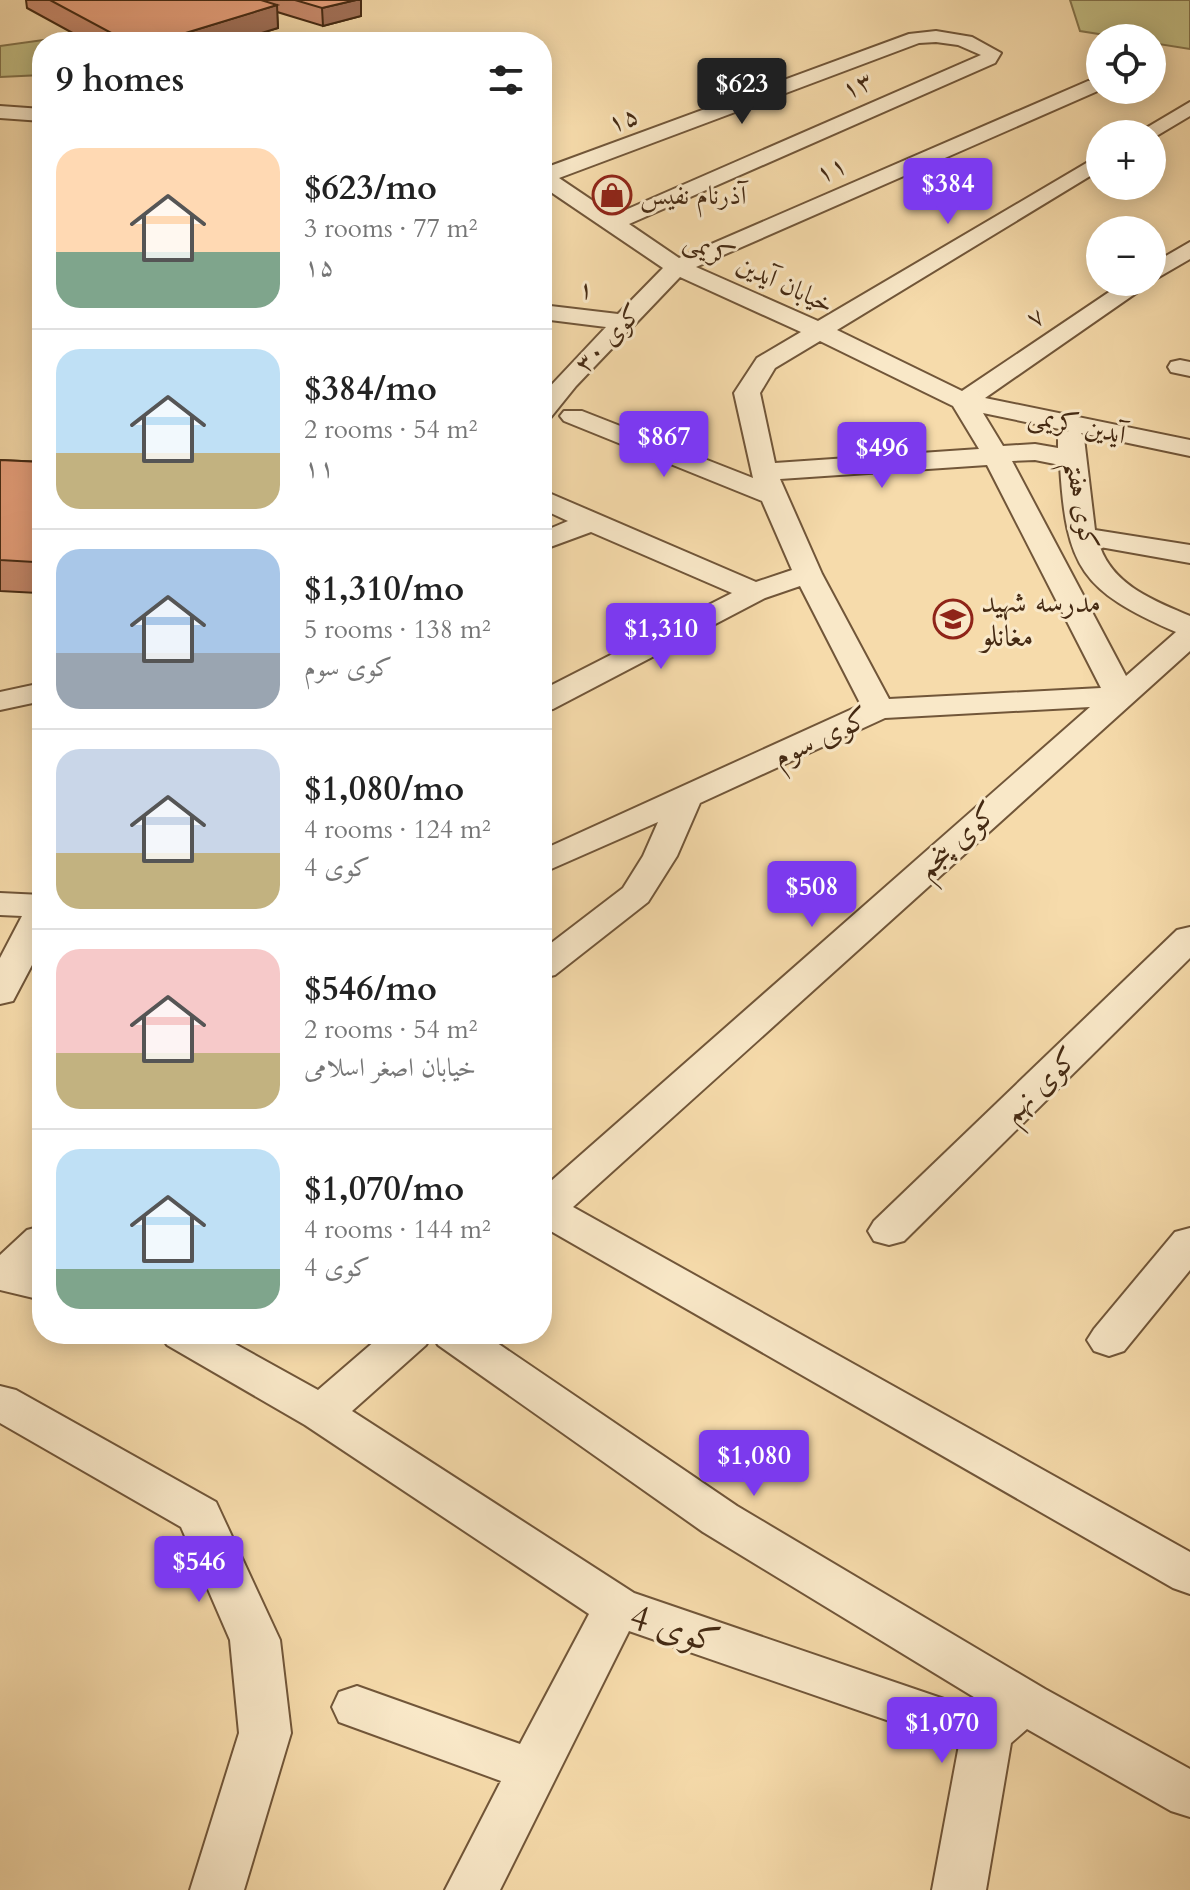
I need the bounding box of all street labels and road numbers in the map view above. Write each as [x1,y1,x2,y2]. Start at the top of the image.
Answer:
street label: ۱۳ [836,63,878,107]
street label: ۱۵ [603,97,643,141]
street label: ۱۱ [810,147,852,191]
street label: خیابان آیدین کریمی [679,222,839,322]
street label: ۱ [576,271,596,307]
street label: کوی ۳۰ [566,296,650,380]
street label: ۷ [1019,298,1051,336]
street label: آیدین کریمی [1025,398,1131,453]
street label: کوی هفتم [1049,458,1107,553]
street label: کوی سوم [766,697,878,782]
street label: کوی پنجم [907,792,1011,893]
street label: کوی نهم [992,1038,1092,1137]
street label: کوی 4 [624,1592,726,1666]

